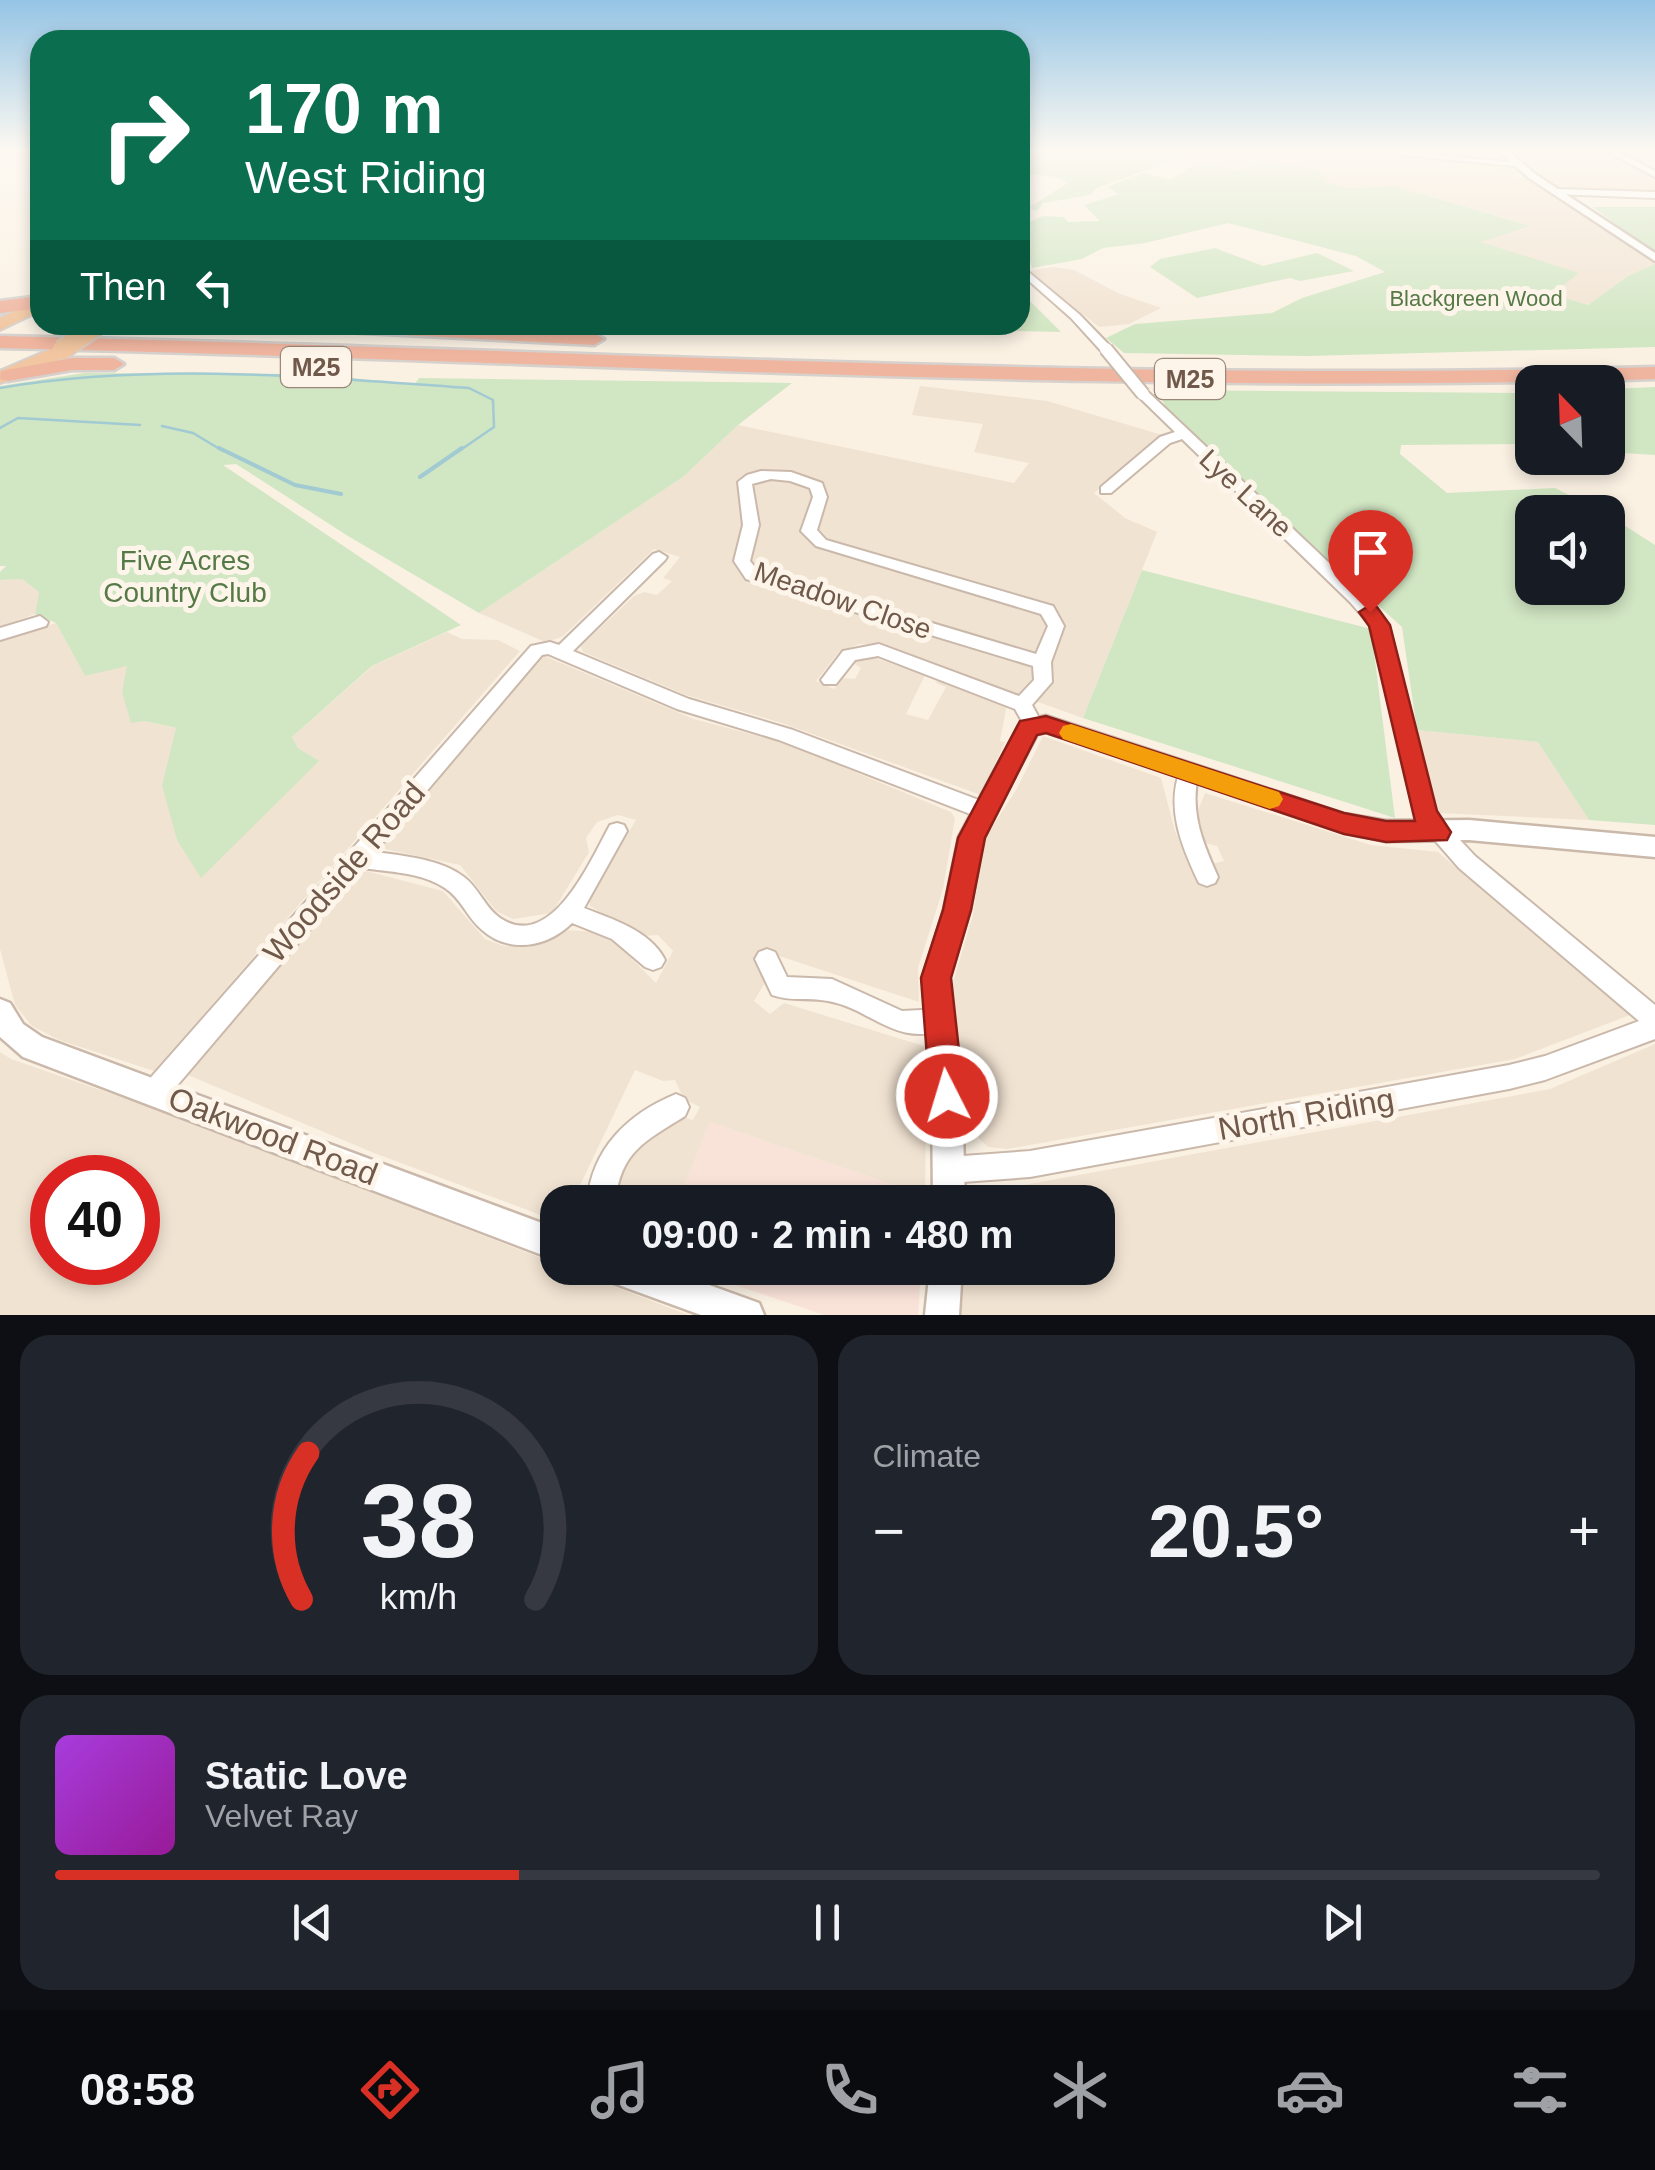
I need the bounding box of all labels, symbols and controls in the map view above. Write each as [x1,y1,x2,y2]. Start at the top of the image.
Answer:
icon: right [80,70,210,200]
text: 170 m [245,70,443,148]
text: West Riding [245,152,487,203]
icon: left [187,260,242,315]
text: Then [80,266,167,308]
park label: Blackgreen Wood [1389,286,1563,311]
road number: M25 [281,347,351,387]
road number: M25 [1155,359,1225,399]
north arrow [1515,365,1625,475]
map controls [1515,365,1625,605]
street label: Lye Lane [1193,443,1298,544]
button: sound [1515,495,1625,605]
pin [1328,510,1413,613]
icon: arrive [1343,525,1398,580]
park label: Five Acres Country Club [103,545,267,608]
street label: Meadow Close [750,556,935,645]
street label: Woodside Road [256,774,432,970]
position arrow [895,1044,999,1148]
street label: Oakwood Road [164,1080,382,1192]
street label: North Riding [1215,1081,1397,1147]
speed limit sign: 40 [30,1155,160,1285]
text: 09:00 · 2 min · 480 m [642,1214,1013,1256]
text: Climate [873,1438,981,1474]
text: 38 [361,1463,477,1579]
text: 20.5° [1148,1489,1324,1573]
text: − [873,1500,905,1562]
text: + [1568,1500,1600,1562]
text: km/h [380,1577,457,1617]
text: Static Love [205,1755,408,1797]
text: Velvet Ray [205,1798,358,1834]
icon: previous [285,1895,340,1950]
icon: pause [800,1895,855,1950]
icon: next [1315,1895,1370,1950]
icon: directions [355,2055,425,2125]
icon: music [585,2055,655,2125]
icon: phone [815,2055,885,2125]
icon: climate [1045,2055,1115,2125]
icon: car [1275,2055,1345,2125]
icon: filters [1505,2055,1575,2125]
text: 08:58 [80,2064,195,2115]

